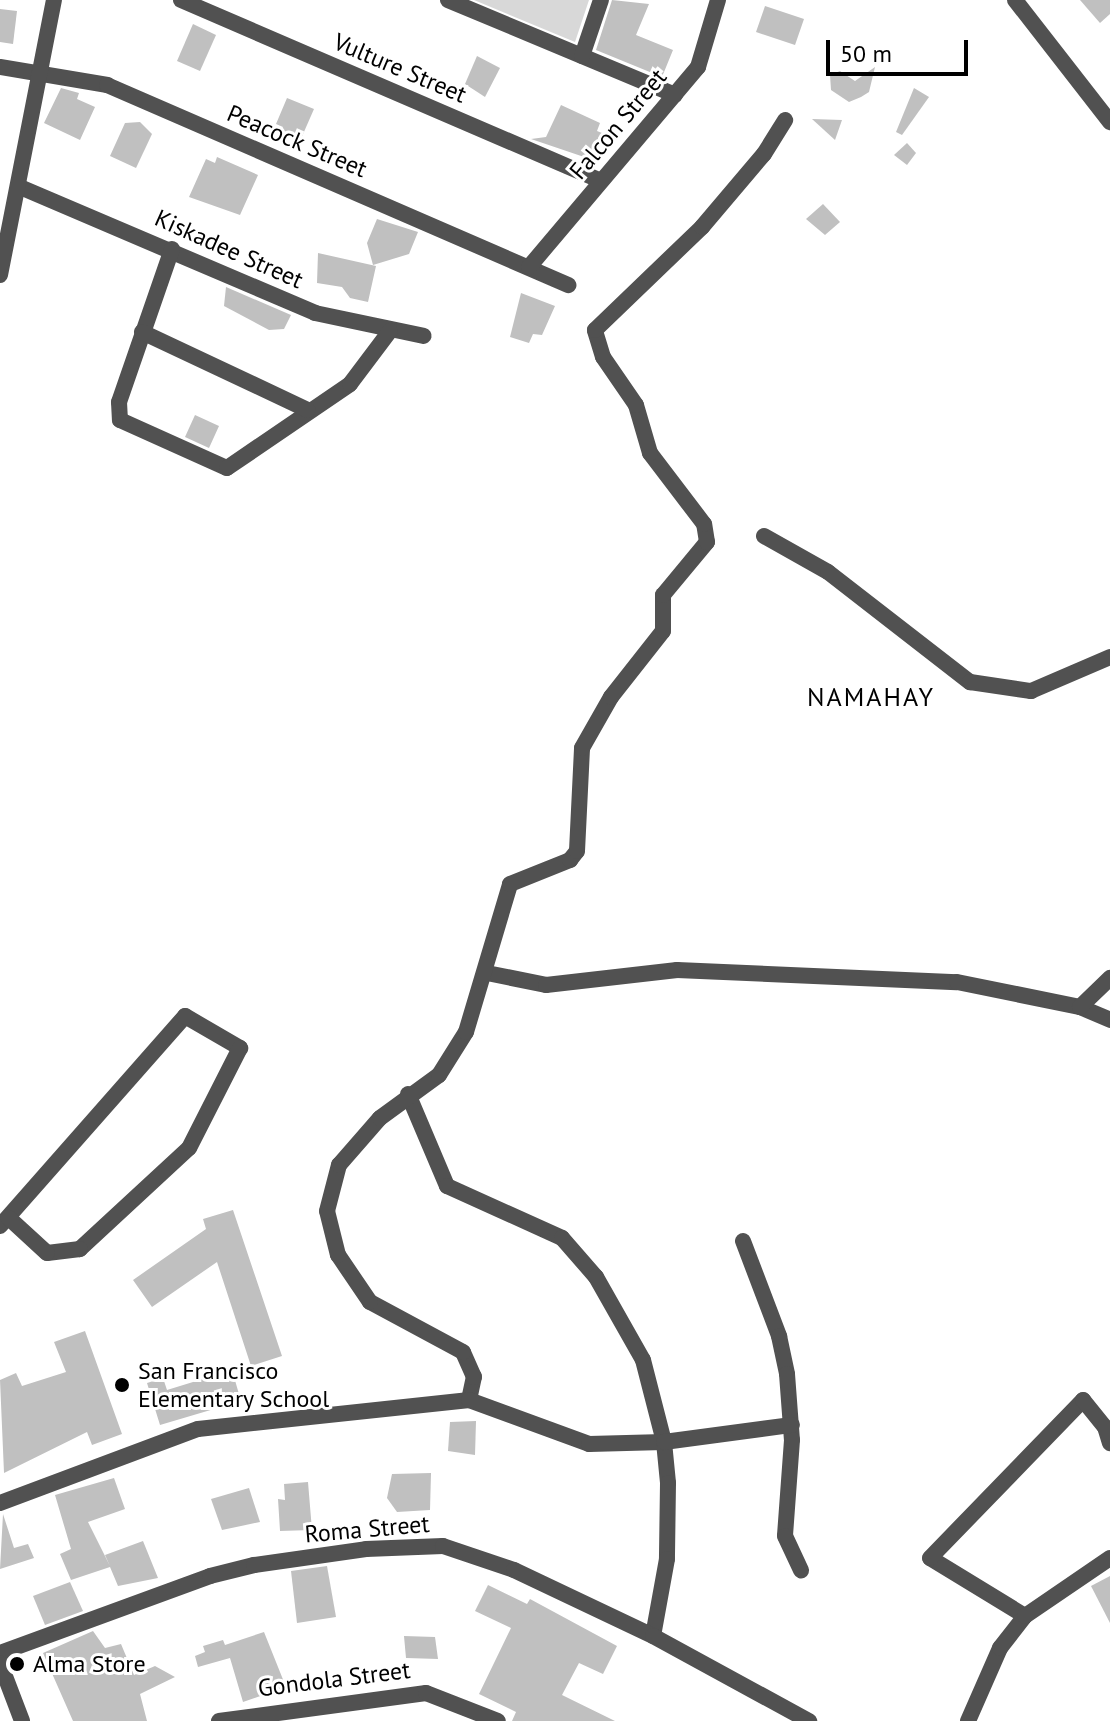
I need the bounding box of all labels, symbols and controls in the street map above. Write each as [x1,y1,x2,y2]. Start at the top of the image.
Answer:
scale bar [830,24,972,74]
street label: Vulture Street [329,27,471,109]
text: 50 m [840,38,892,69]
street label: Falcon Street [563,63,673,185]
street label: Peacock Street [222,98,372,184]
street label: Kiskadee Street [150,203,308,295]
district label: NAMAHAY [807,681,935,713]
place label: San Francisco Elementary School [138,1357,330,1413]
marker: San Francisco Elementary School [113,1376,131,1394]
street label: Roma Street [303,1509,431,1549]
place label: Alma Store [33,1650,146,1678]
marker: Alma Store [8,1655,26,1673]
street label: Gondola Street [256,1655,412,1703]

